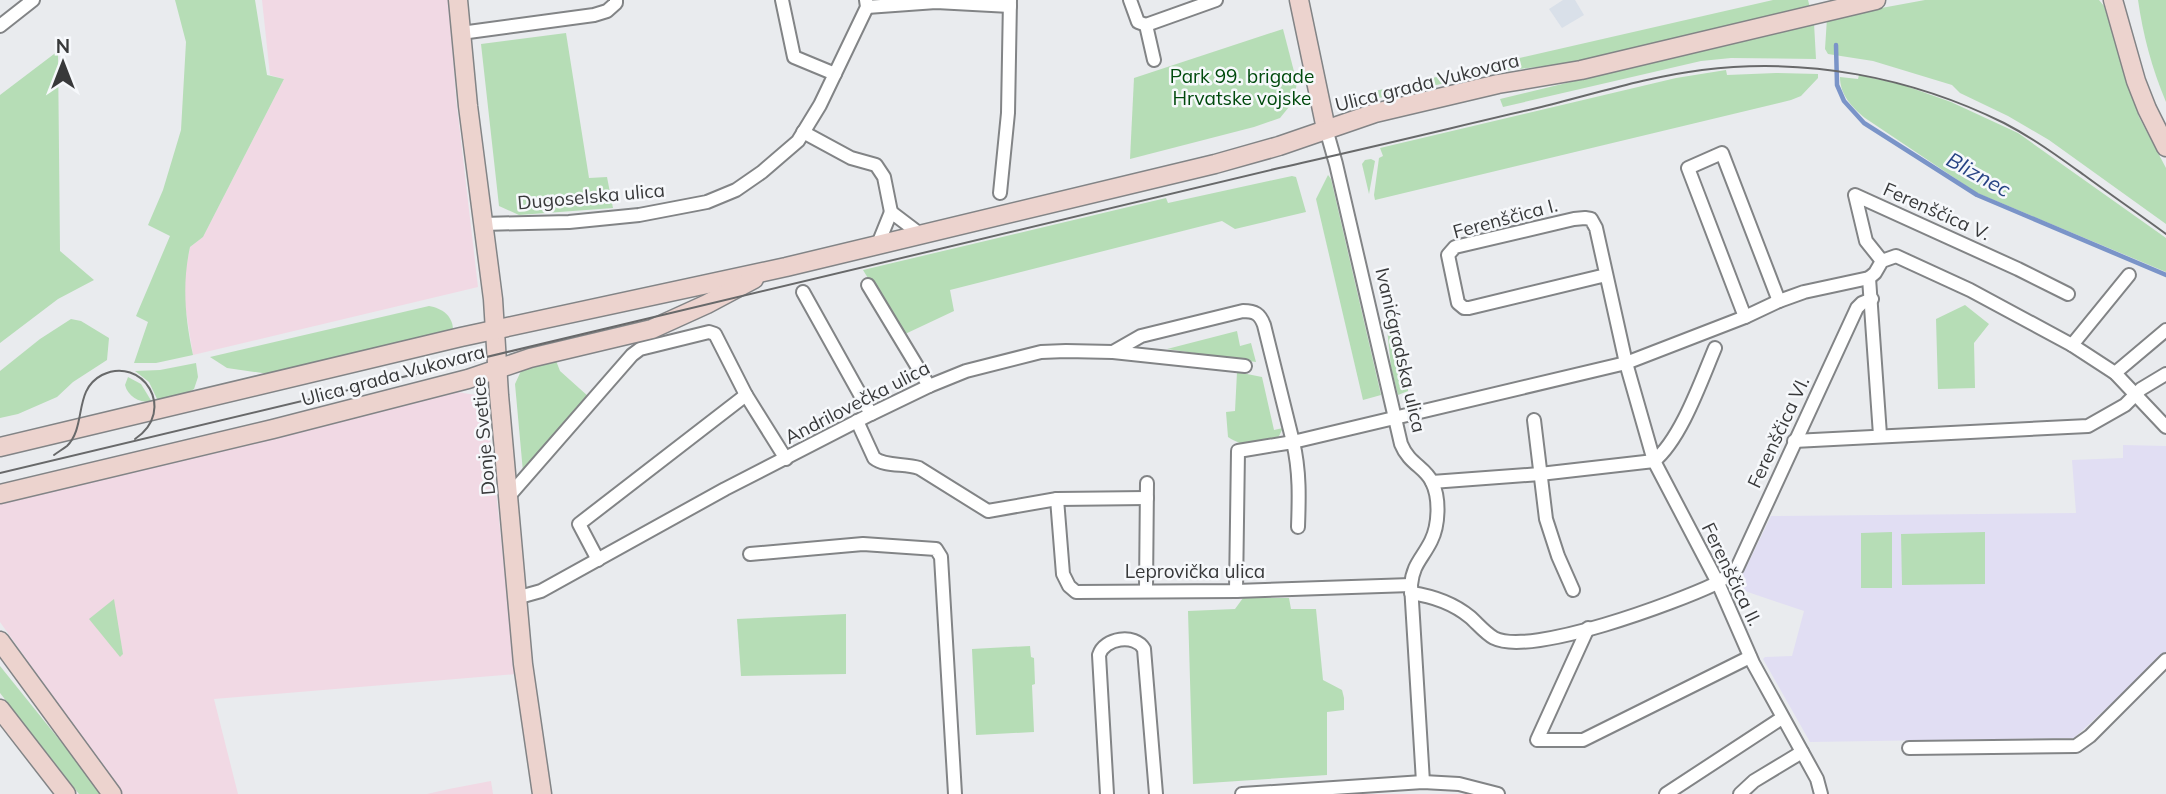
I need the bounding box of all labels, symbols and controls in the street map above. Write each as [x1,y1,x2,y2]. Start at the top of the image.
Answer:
north arrow [28,28,98,98]
text: N [56,34,70,58]
street label: Ulica grada Vukovara [1332,47,1522,117]
park label: Park 99. brigade Hrvatske vojske [1170,64,1314,110]
water label: Bliznec [1942,146,2016,202]
street label: Ferenščica V. [1880,177,1994,245]
street label: Dugoselska ulica [516,178,666,214]
street label: Ferenščica I. [1450,193,1560,243]
street label: Ivanićgradska ulica [1370,265,1432,435]
street label: Ulica grada Vukovara [299,339,487,411]
street label: Andrilovečka ulica [780,355,934,449]
street label: Ferenščica VI. [1742,372,1814,492]
street label: Donje Svetice [466,376,500,496]
street label: Ferenščica II. [1697,518,1767,630]
street label: Leprovička ulica [1125,559,1265,583]

